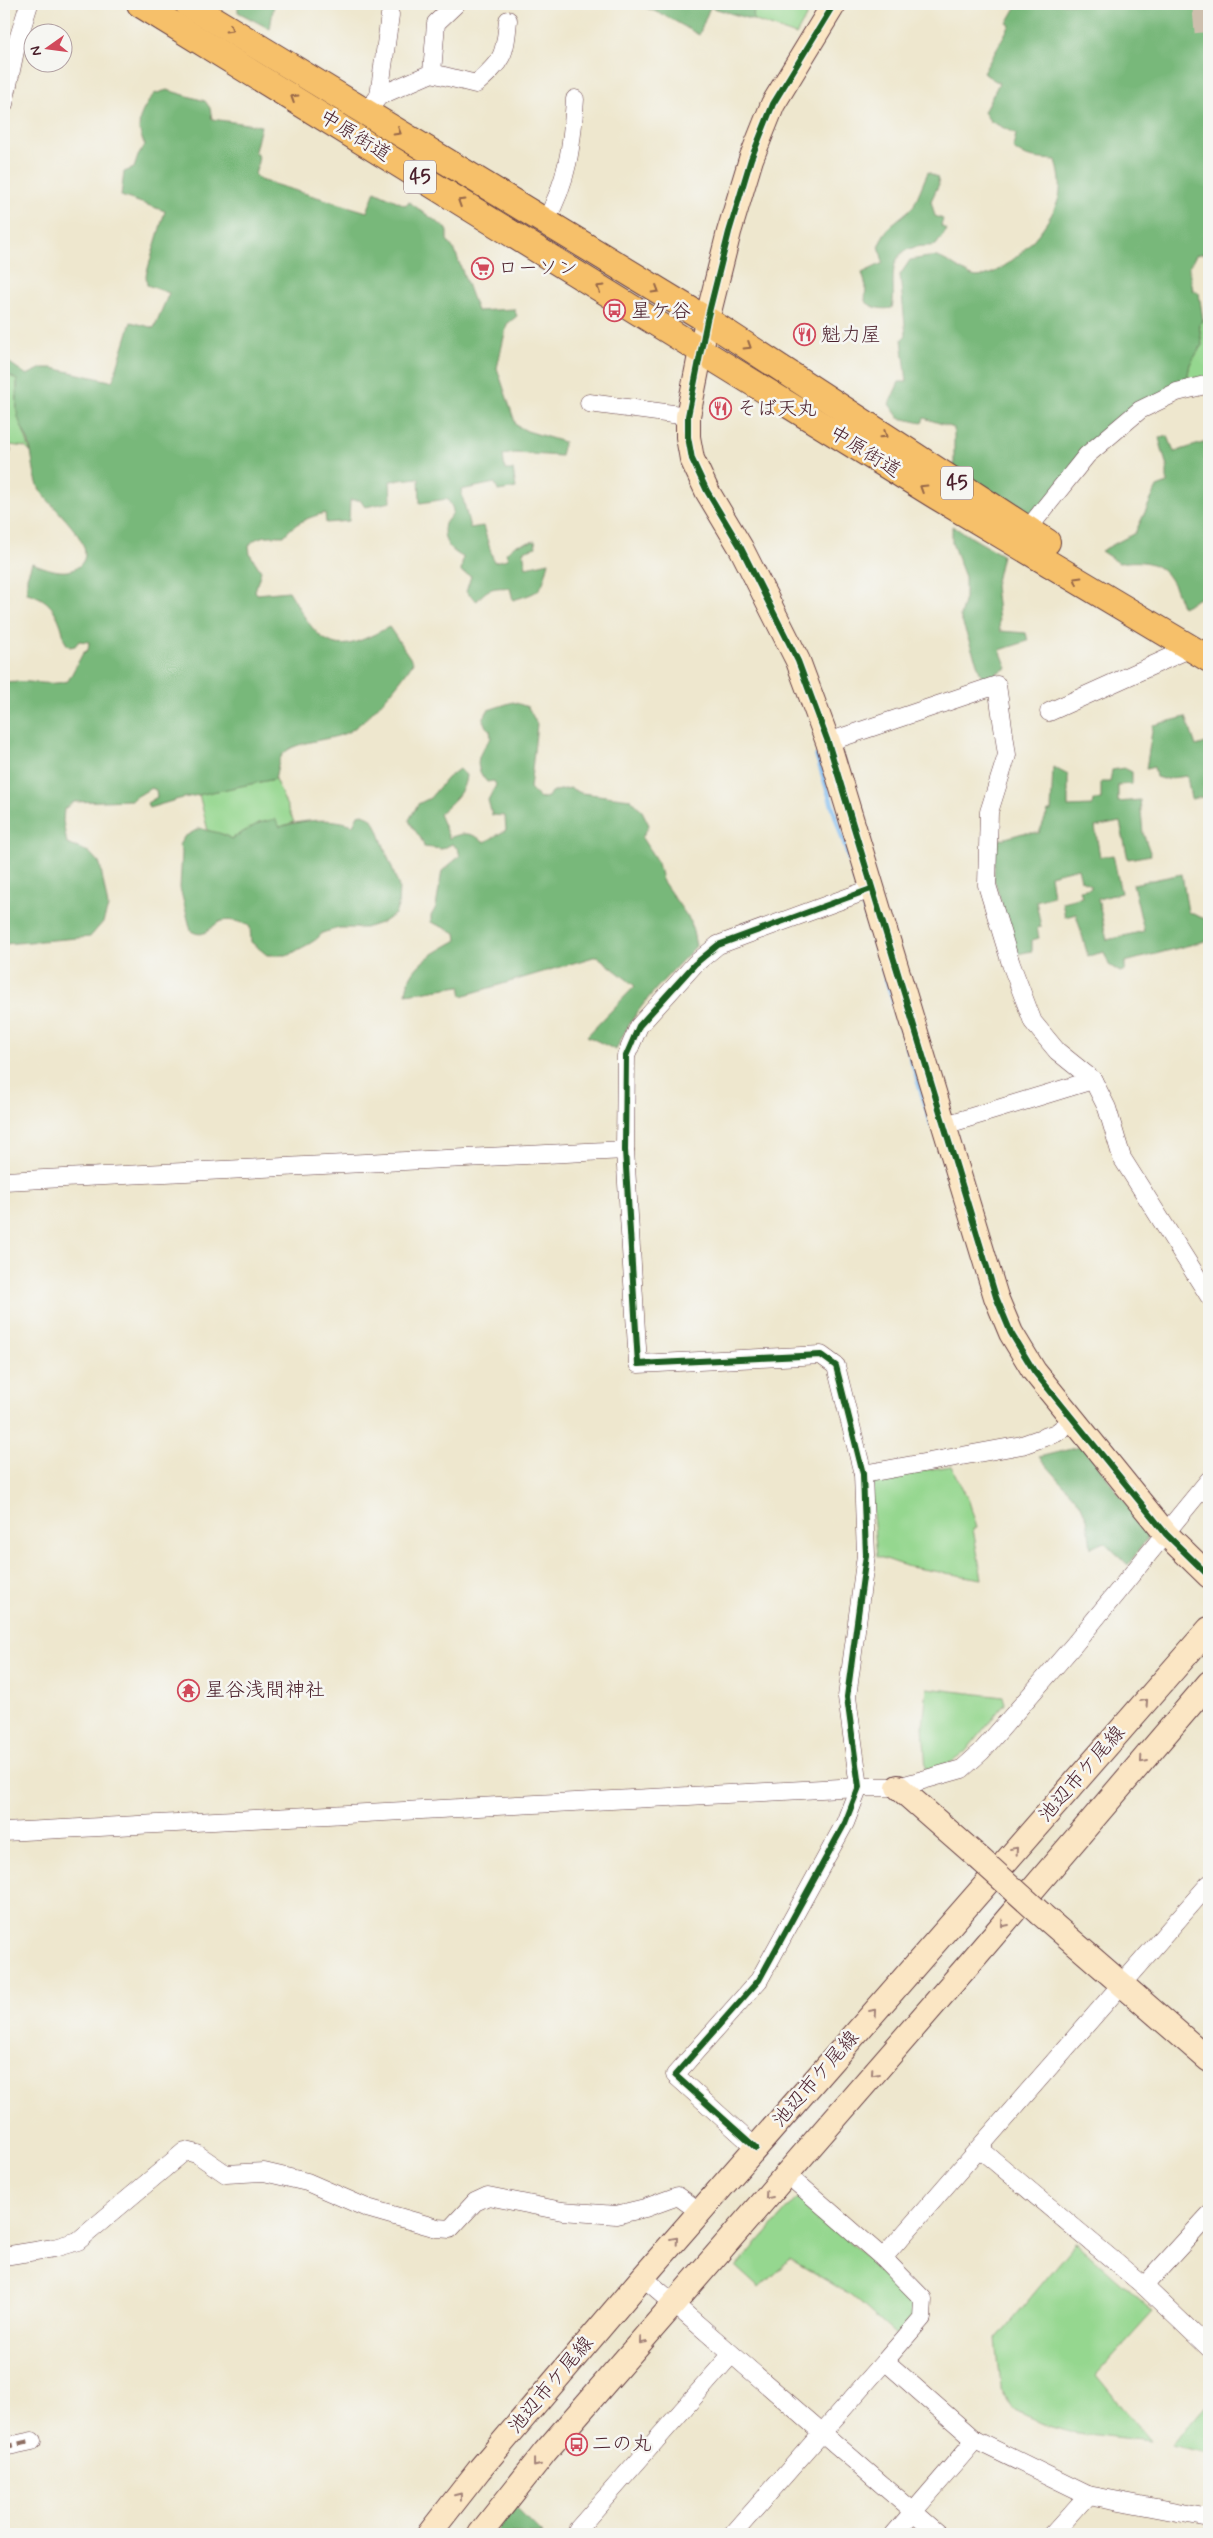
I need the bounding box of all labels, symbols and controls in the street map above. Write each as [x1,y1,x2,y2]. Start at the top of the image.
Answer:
north arrow [22,22,72,72]
one-way arrow [224,23,233,33]
text: N [26,44,46,58]
one-way arrow [290,95,299,105]
street label: 中原街道 [314,103,396,169]
one-way arrow [393,126,402,136]
road number: 45 [404,160,436,193]
one-way arrow [458,199,467,209]
place label: ローソン [498,255,578,282]
supermarket icon: ローソン [470,256,494,280]
one-way arrow [651,283,660,293]
one-way arrow [596,284,605,294]
place label: 星ケ谷 [631,298,691,325]
bus stop icon: 星ケ谷 [603,299,627,323]
place label: 魁力屋 [821,322,881,349]
restaurant icon: 魁力屋 [793,323,817,347]
one-way arrow [743,340,752,350]
place label: そば天丸 [737,396,817,423]
restaurant icon: そば天丸 [709,397,733,421]
street label: 中原街道 [824,419,906,485]
one-way arrow [879,429,888,438]
road number: 45 [941,466,973,499]
one-way arrow [919,485,928,495]
one-way arrow [1074,577,1083,587]
place label: 星谷浅間神社 [205,1677,325,1704]
temple icon: 星谷浅間神社 [177,1678,201,1702]
one-way arrow [1139,1698,1148,1707]
street label: 池辺市ケ尾線 [1032,1720,1132,1828]
one-way arrow [1140,1755,1149,1764]
one-way arrow [1009,1847,1018,1856]
one-way arrow [1000,1918,1009,1927]
one-way arrow [868,2009,877,2018]
street label: 池辺市ケ尾線 [766,2025,866,2133]
one-way arrow [871,2068,880,2077]
one-way arrow [765,2190,774,2199]
one-way arrow [669,2237,678,2246]
street label: 池辺市ケ尾線 [502,2330,600,2440]
one-way arrow [639,2335,648,2344]
place label: 二の丸 [592,2431,652,2458]
bus stop icon: 二の丸 [564,2432,588,2456]
one-way arrow [533,2458,541,2467]
one-way arrow [453,2493,461,2502]

